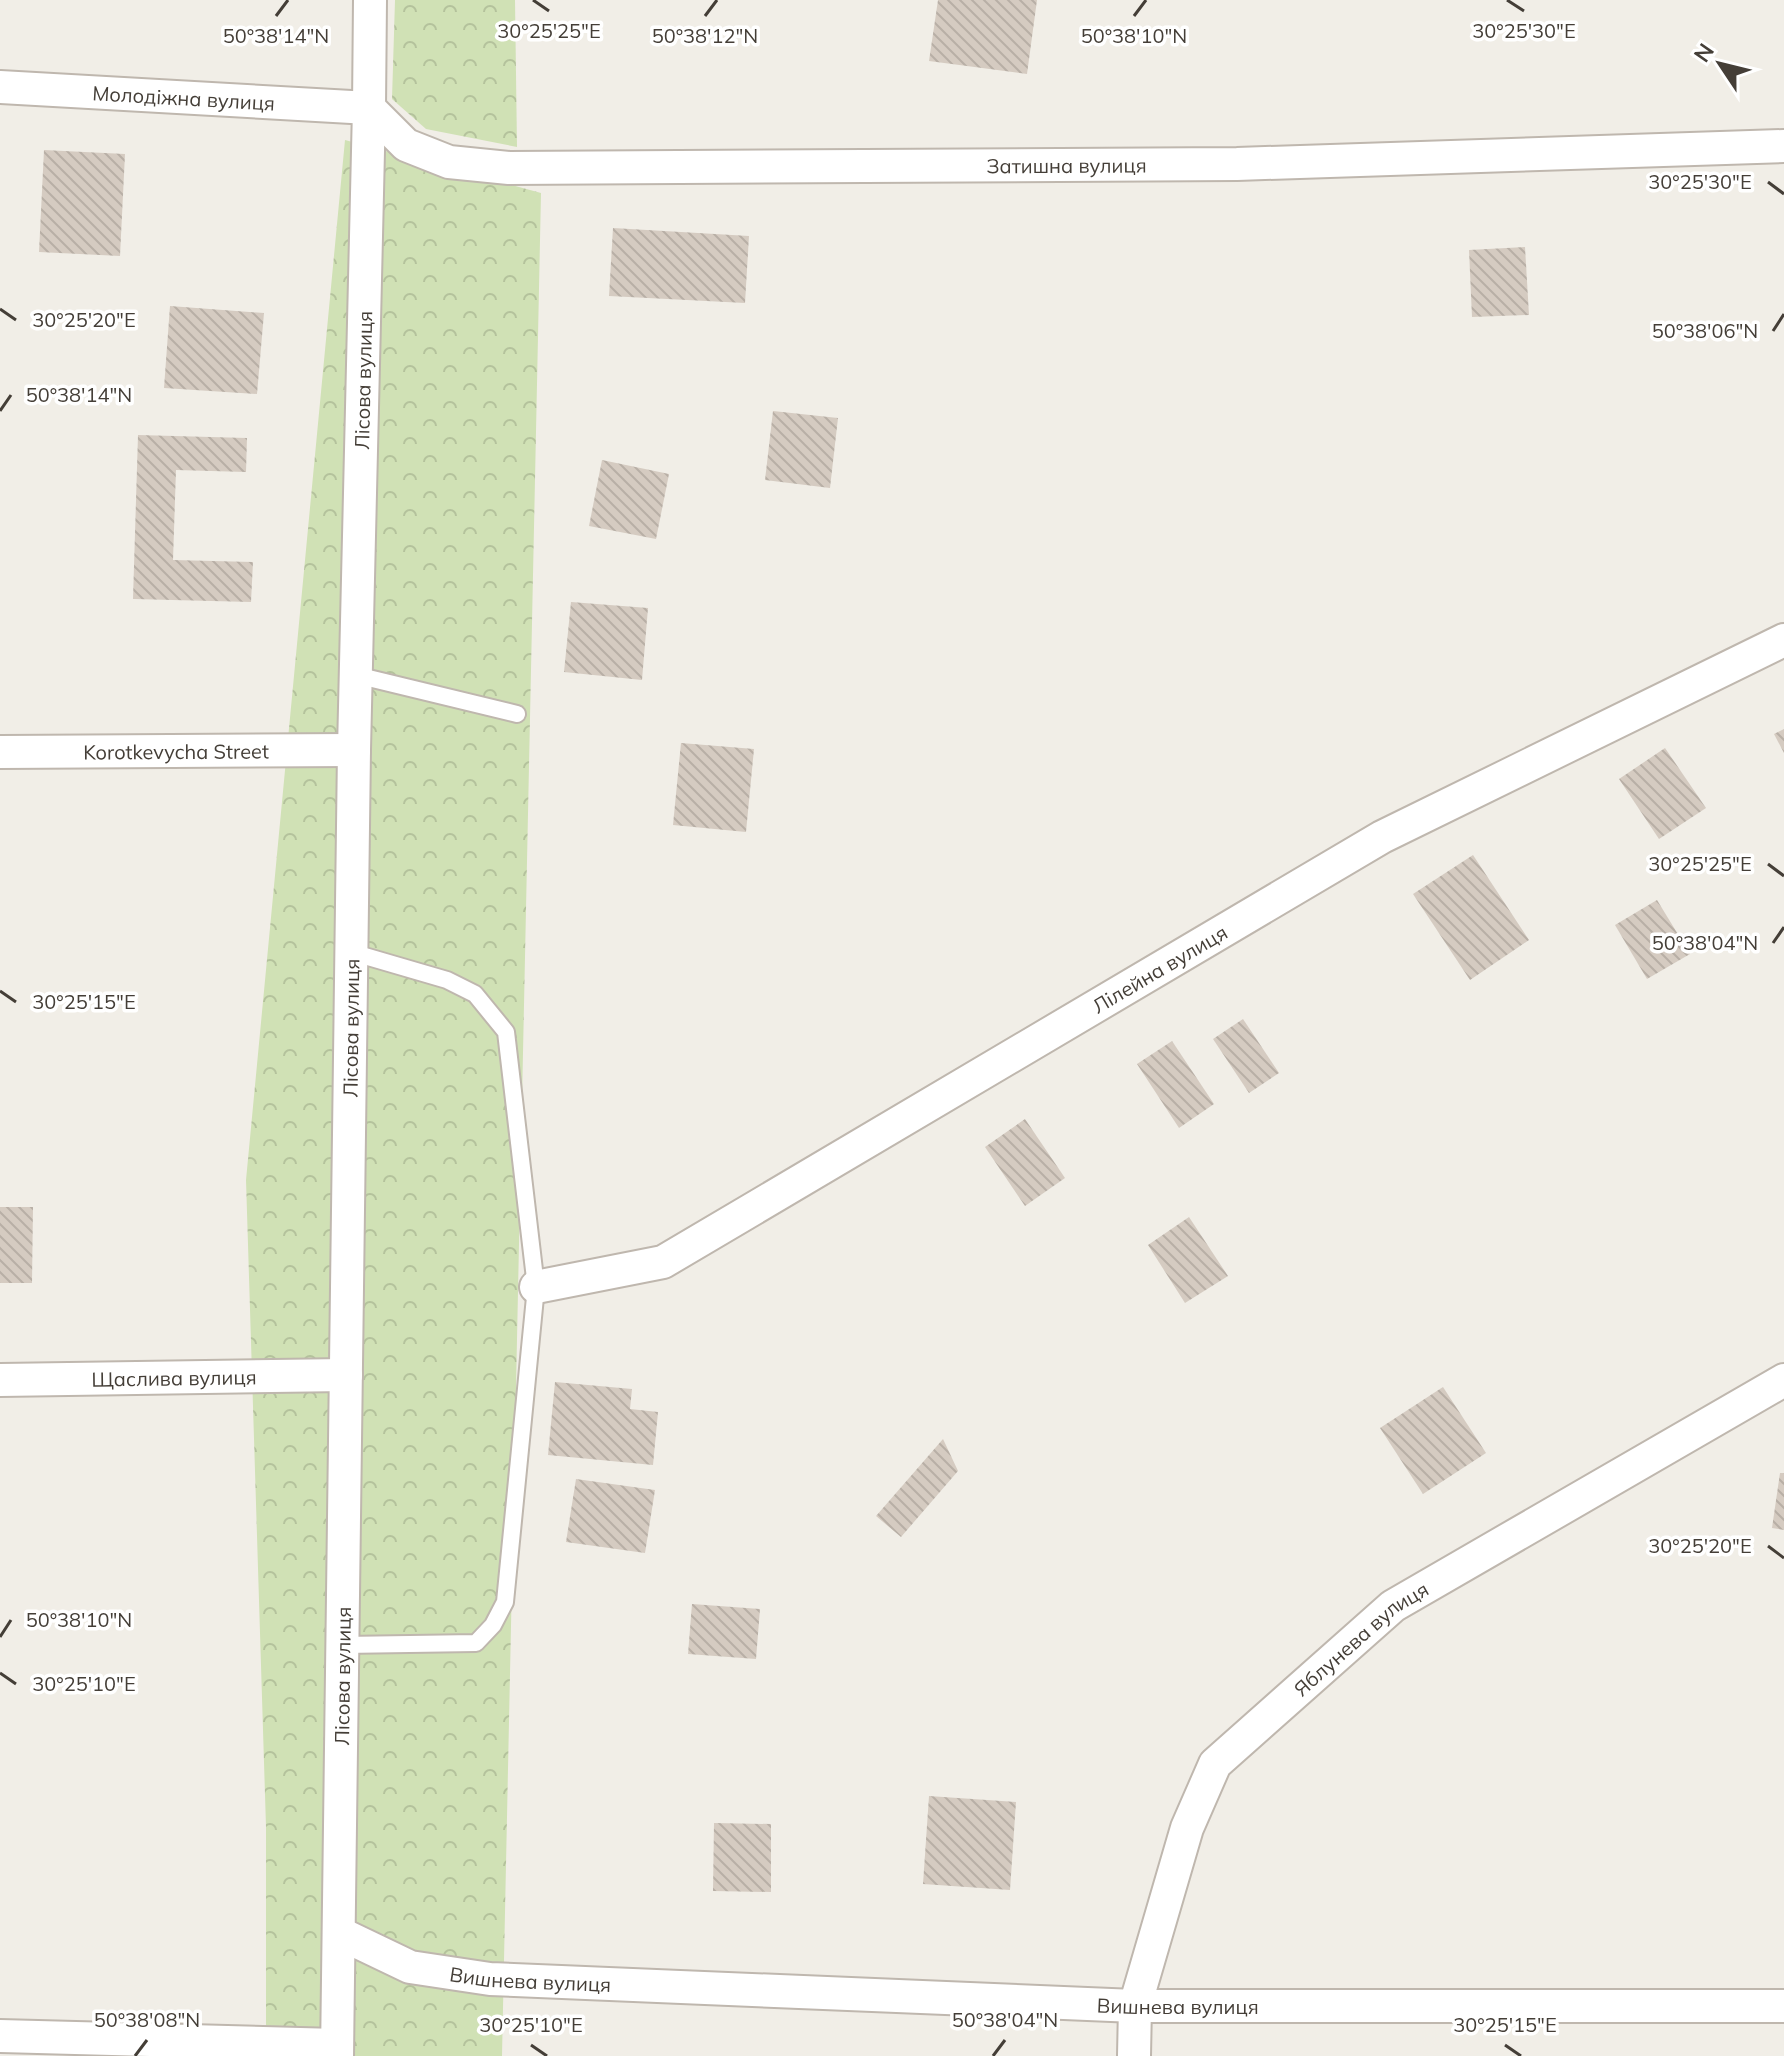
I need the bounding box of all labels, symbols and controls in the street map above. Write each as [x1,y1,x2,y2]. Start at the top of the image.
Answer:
text: 30°25'25"E [497,18,601,43]
text: 30°25'30"E [1472,18,1576,43]
text: 50°38'14"N [223,23,329,48]
text: 50°38'12"N [652,23,758,48]
text: 50°38'10"N [1081,23,1187,48]
north arrow [1680,24,1760,104]
text: N [1687,38,1720,67]
street label: Молодіжна вулиця [92,80,276,115]
street label: Затишна вулиця [986,152,1147,178]
text: 30°25'30"E [1648,169,1752,194]
text: 30°25'20"E [32,307,136,332]
street label: Лісова вулиця [349,311,377,450]
text: 50°38'06"N [1652,318,1758,343]
text: 50°38'14"N [26,382,132,407]
street label: Korotkevycha Street [83,738,269,764]
text: 30°25'25"E [1648,851,1752,876]
street label: Лілейна вулиця [1087,919,1231,1018]
text: 50°38'04"N [1652,930,1758,955]
street label: Лісова вулиця [337,959,364,1098]
text: 30°25'15"E [32,989,136,1014]
street label: Щаслива вулиця [91,1364,257,1391]
text: 30°25'20"E [1648,1533,1752,1558]
street label: Яблунева вулиця [1288,1576,1433,1701]
street label: Лісова вулиця [329,1606,355,1746]
text: 50°38'10"N [26,1607,132,1632]
text: 30°25'10"E [32,1671,136,1696]
street label: Вишнева вулиця [448,1961,612,1997]
street label: Вишнева вулиця [1096,1992,1259,2019]
text: 50°38'08"N [94,2007,200,2032]
text: 50°38'04"N [952,2007,1058,2032]
text: 30°25'10"E [479,2012,583,2037]
text: 30°25'15"E [1453,2012,1557,2037]

